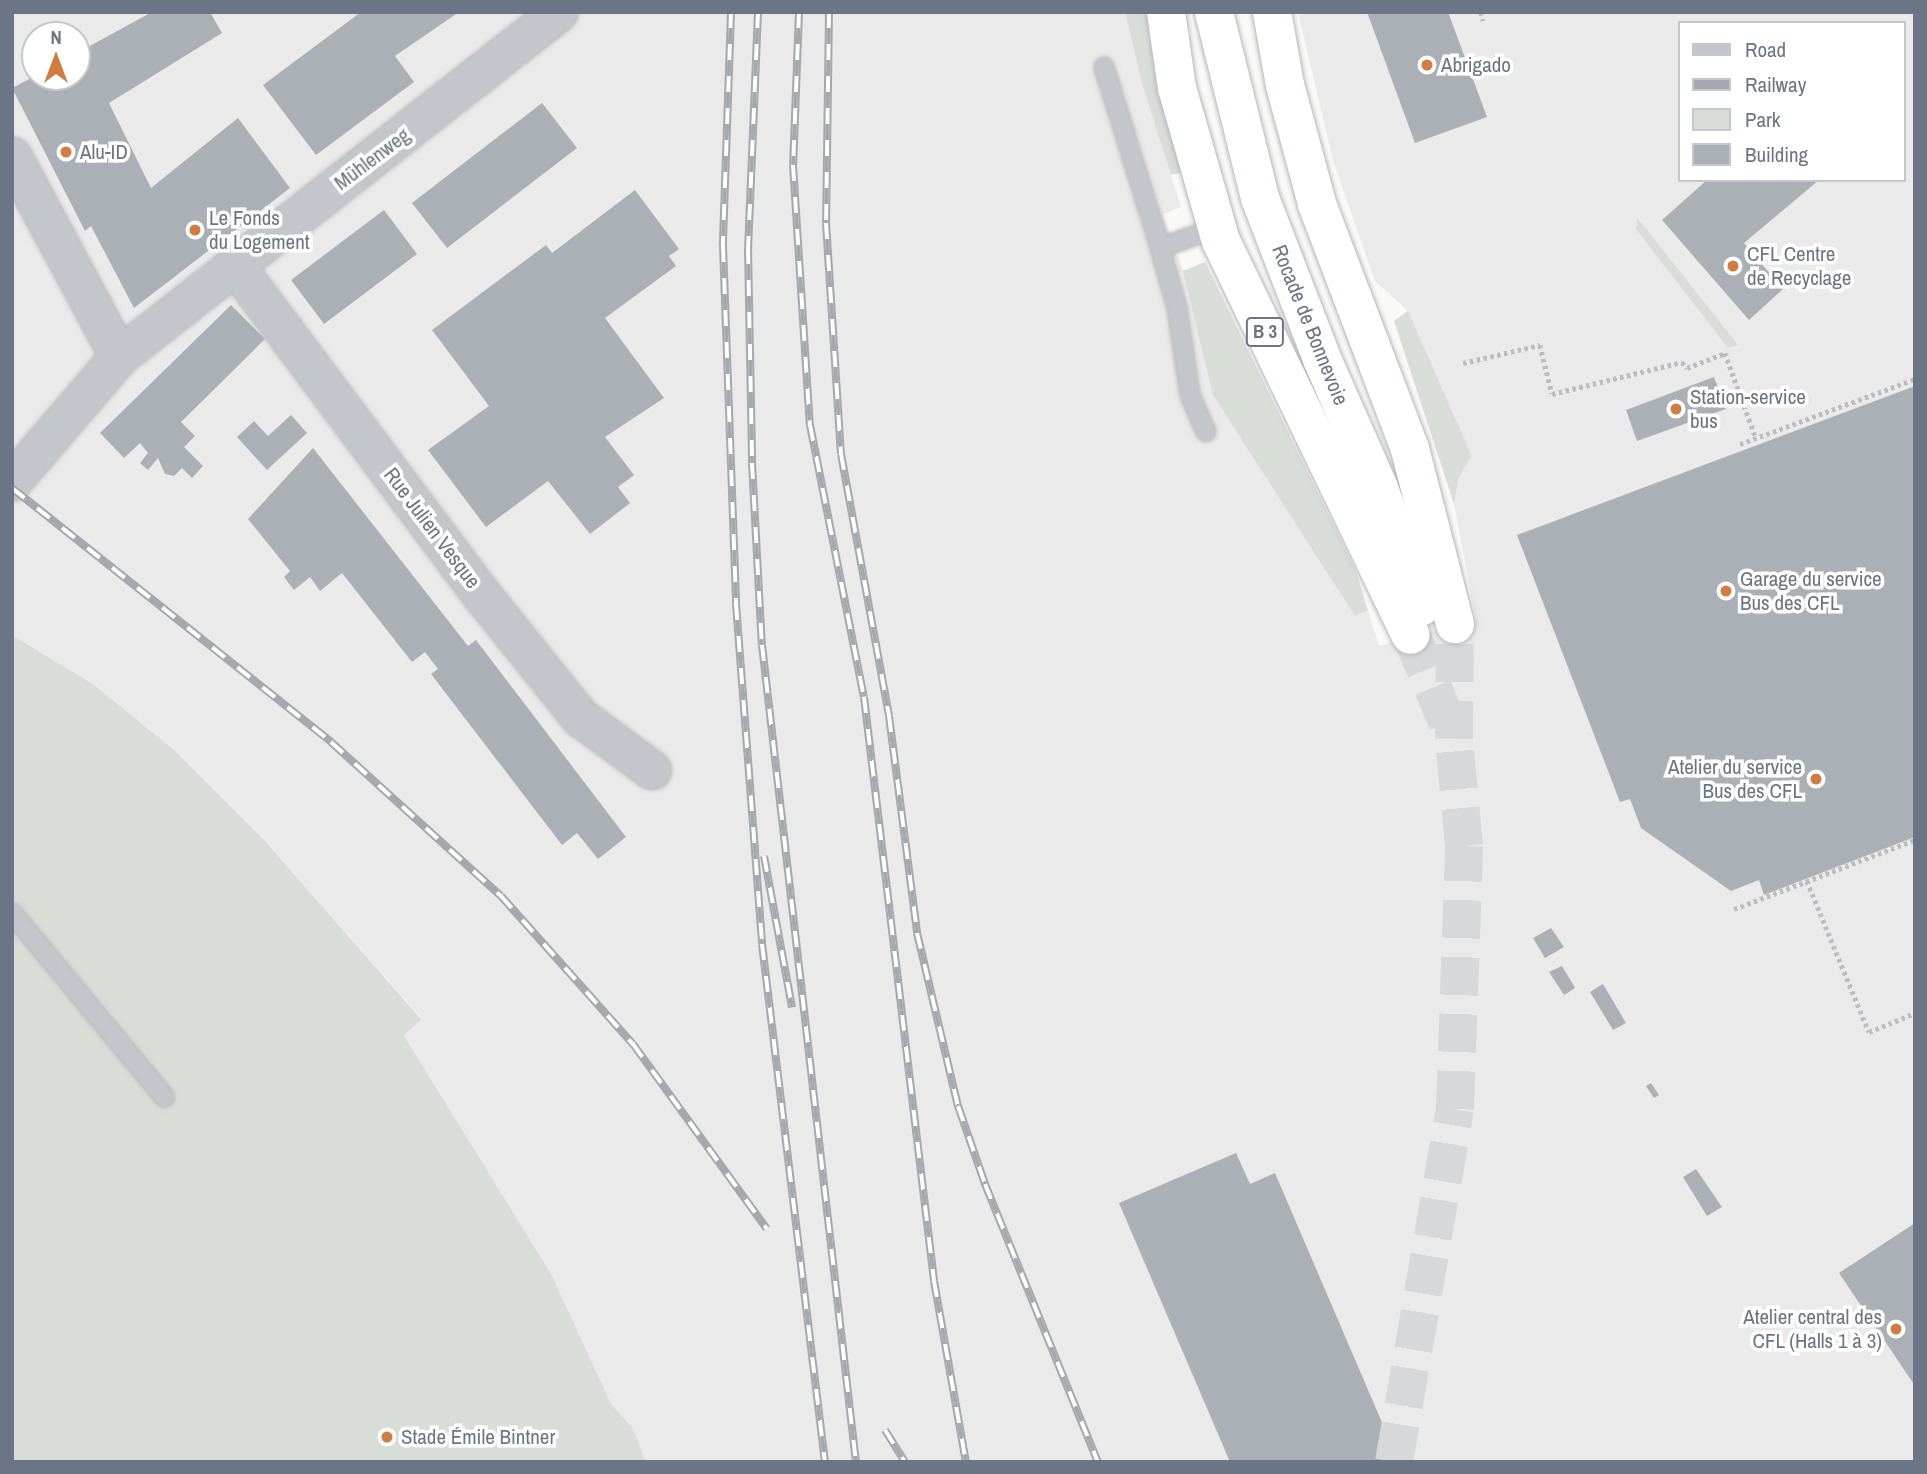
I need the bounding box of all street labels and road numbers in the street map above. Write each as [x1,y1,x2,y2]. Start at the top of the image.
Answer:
street label: Mühlenweg [329,122,415,196]
street label: Rocade de Bonnevoie [1266,241,1354,409]
road number: B 3 [1246,316,1284,348]
street label: Rue Julien Vesque [378,463,486,593]

